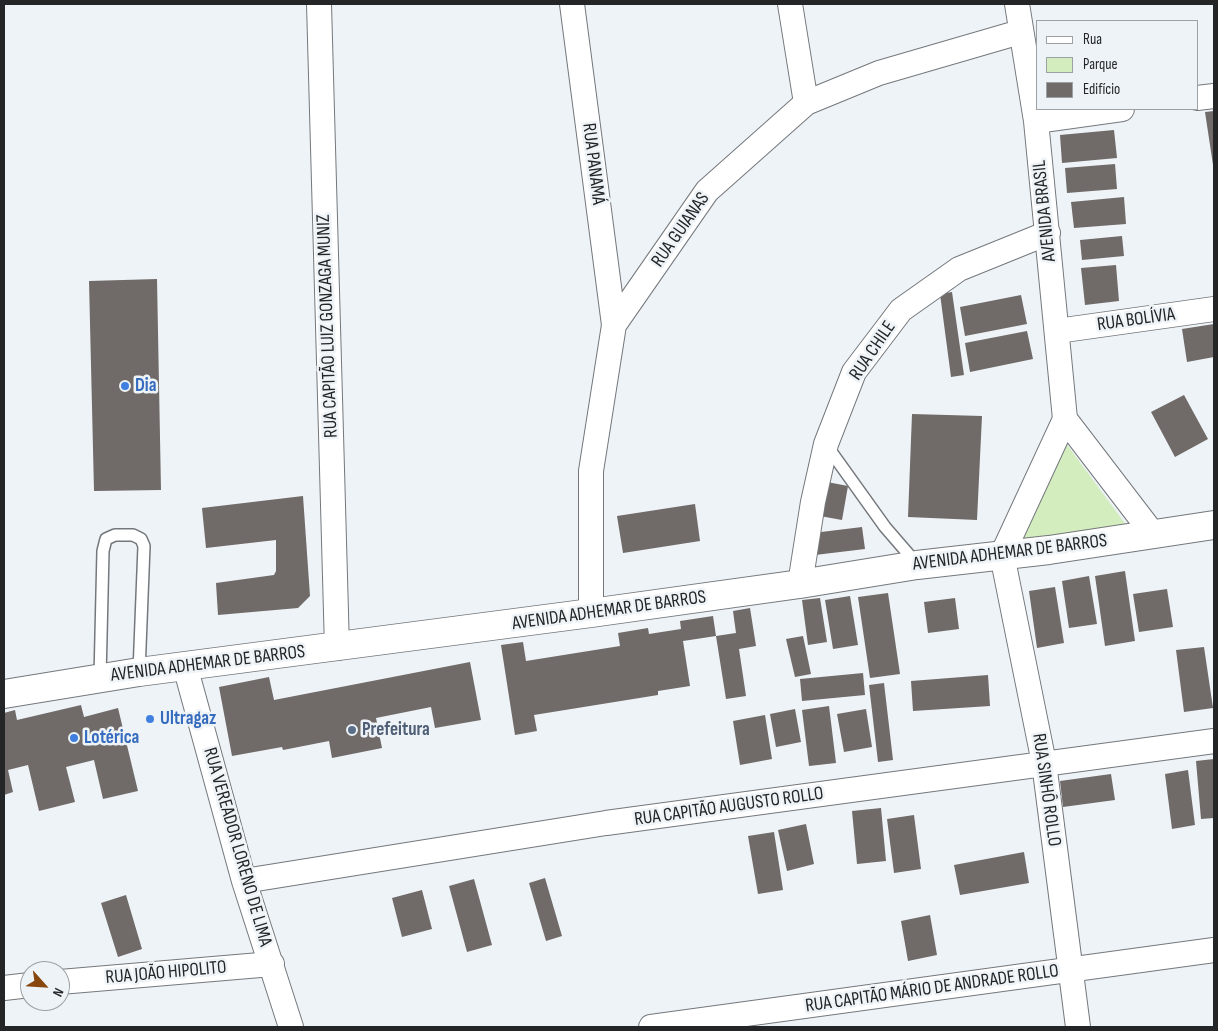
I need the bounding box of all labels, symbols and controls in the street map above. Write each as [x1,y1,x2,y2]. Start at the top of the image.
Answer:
legend [1036,20,1198,110]
text: Rua [1083,30,1102,49]
text: Parque [1083,55,1118,74]
text: Edifício [1083,80,1120,99]
street label: RUA PANAMÁ [577,122,609,206]
street label: AVENIDA BRASIL [1028,159,1062,263]
street label: RUA GUIANAS [647,188,715,272]
street label: RUA CAPITÃO LUIZ GONZAGA MUNIZ [313,214,343,438]
street label: RUA BOLÍVIA [1096,303,1176,337]
street label: RUA CHILE [845,317,901,385]
place label: Dia [135,375,156,397]
marker: Dia [119,380,131,392]
street label: AVENIDA ADHEMAR DE BARROS [912,530,1108,576]
street label: AVENIDA ADHEMAR DE BARROS [511,586,707,636]
street label: AVENIDA ADHEMAR DE BARROS [110,641,306,687]
place label: Ultragaz [160,708,216,730]
marker: Ultragaz [144,713,156,725]
place label: Prefeitura [362,719,430,741]
marker: Prefeitura [346,724,358,736]
place label: Lotérica [84,727,139,749]
marker: Lotérica [68,732,80,744]
street label: RUA SINHÔ ROLLO [1027,732,1065,848]
street label: RUA VEREADOR LORENO DE LIMA [198,745,276,949]
street label: RUA CAPITÃO AUGUSTO ROLLO [633,782,825,832]
street label: RUA JOÃO HIPOLITO [105,956,227,990]
street label: RUA CAPITÃO MÁRIO DE ANDRADE ROLLO [804,960,1060,1018]
north arrow [20,961,70,1011]
text: N [49,985,67,999]

